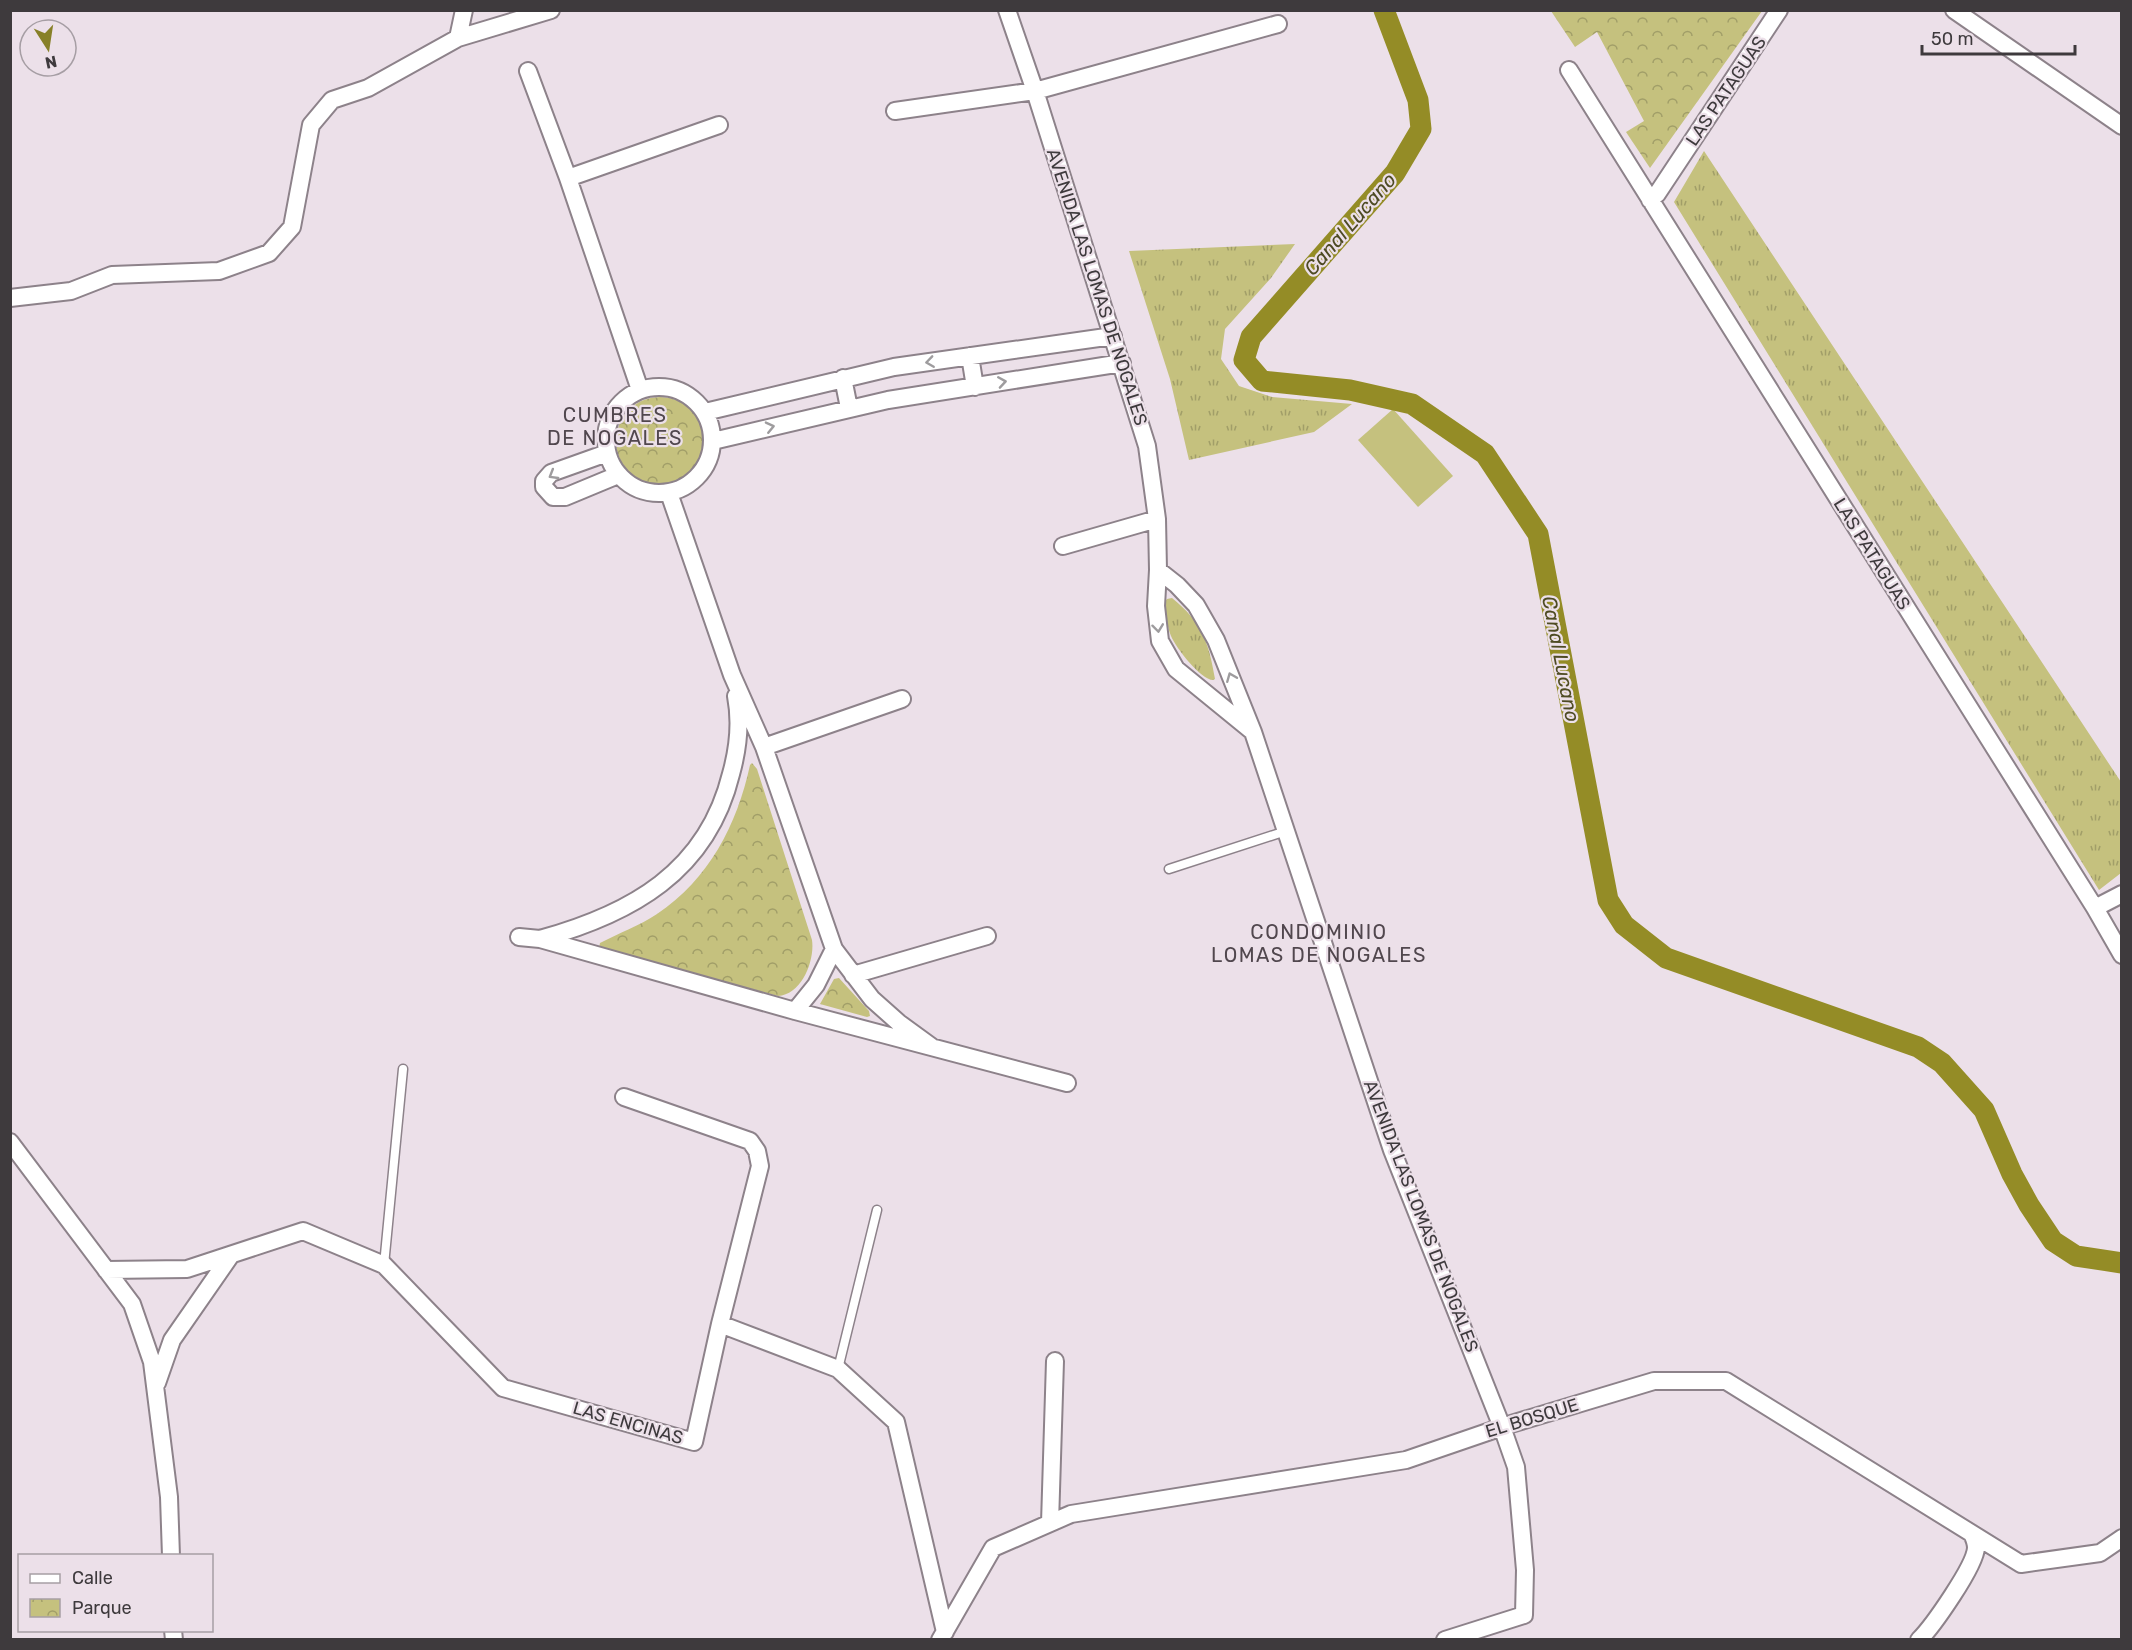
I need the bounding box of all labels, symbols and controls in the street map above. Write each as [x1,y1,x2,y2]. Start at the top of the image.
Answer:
north arrow [18,18,78,78]
scale bar [1922,18,2075,56]
text: 50 m [1931,28,1974,50]
street label: LAS PATAGUAS [1681,32,1771,150]
text: N [43,52,59,73]
street label: AVENIDA LAS LOMAS DE NOGALES [1042,146,1152,428]
water label: Canal Lucano [1299,168,1401,280]
one-way arrow [926,356,935,368]
one-way arrow [998,377,1007,389]
district label: CUMBRES DE NOGALES [547,403,683,450]
one-way arrow [764,421,774,434]
one-way arrow [549,467,560,478]
street label: LAS PATAGUAS [1829,494,1915,614]
water label: Canal Lucano [1537,594,1585,724]
one-way arrow [1151,624,1164,633]
one-way arrow [1226,672,1238,683]
district label: CONDOMINIO LOMAS DE NOGALES [1211,920,1427,967]
street label: AVENIDA LAS LOMAS DE NOGALES [1359,1077,1483,1355]
street label: EL BOSQUE [1483,1393,1581,1443]
street label: LAS ENCINAS [570,1397,686,1449]
legend [18,1554,213,1632]
text: Calle [72,1567,113,1589]
text: Parque [72,1597,132,1619]

